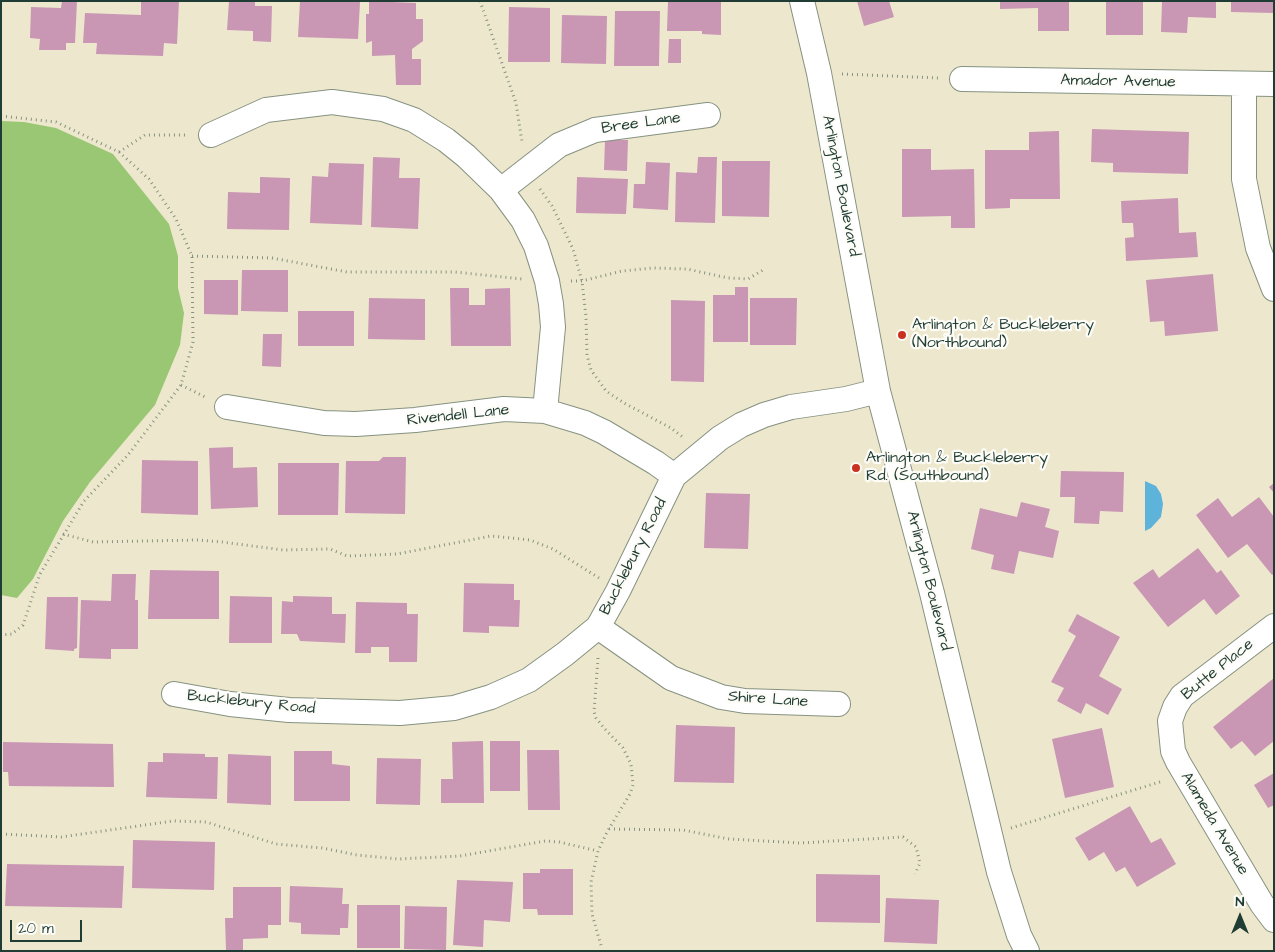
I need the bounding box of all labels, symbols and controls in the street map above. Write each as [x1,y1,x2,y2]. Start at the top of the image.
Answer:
street label: Amador Avenue [1060,71,1176,93]
street label: Bree Lane [600,109,682,139]
street label: Arlington Boulevard [817,114,863,258]
place label: Arlington & Buckleberry (Northbound) [912,316,1094,354]
marker: Arlington & Buckleberry (Northbound) [896,329,908,341]
street label: Rivendell Lane [406,401,510,431]
place label: Arlington & Buckleberry Rd. (Southbound) [866,449,1048,487]
marker: Arlington & Buckleberry Rd. (Southbound) [850,462,862,474]
street label: Bucklebury Road [596,495,672,619]
street label: Arlington Boulevard [901,509,955,653]
street label: Butte Place [1178,635,1258,705]
street label: Bucklebury Road [186,687,316,719]
street label: Shire Lane [727,688,809,712]
street label: Alameda Avenue [1176,769,1252,879]
north arrow [1215,892,1265,942]
text: N [1236,892,1244,912]
scale bar [12,910,85,942]
text: 20 m [18,918,54,939]

